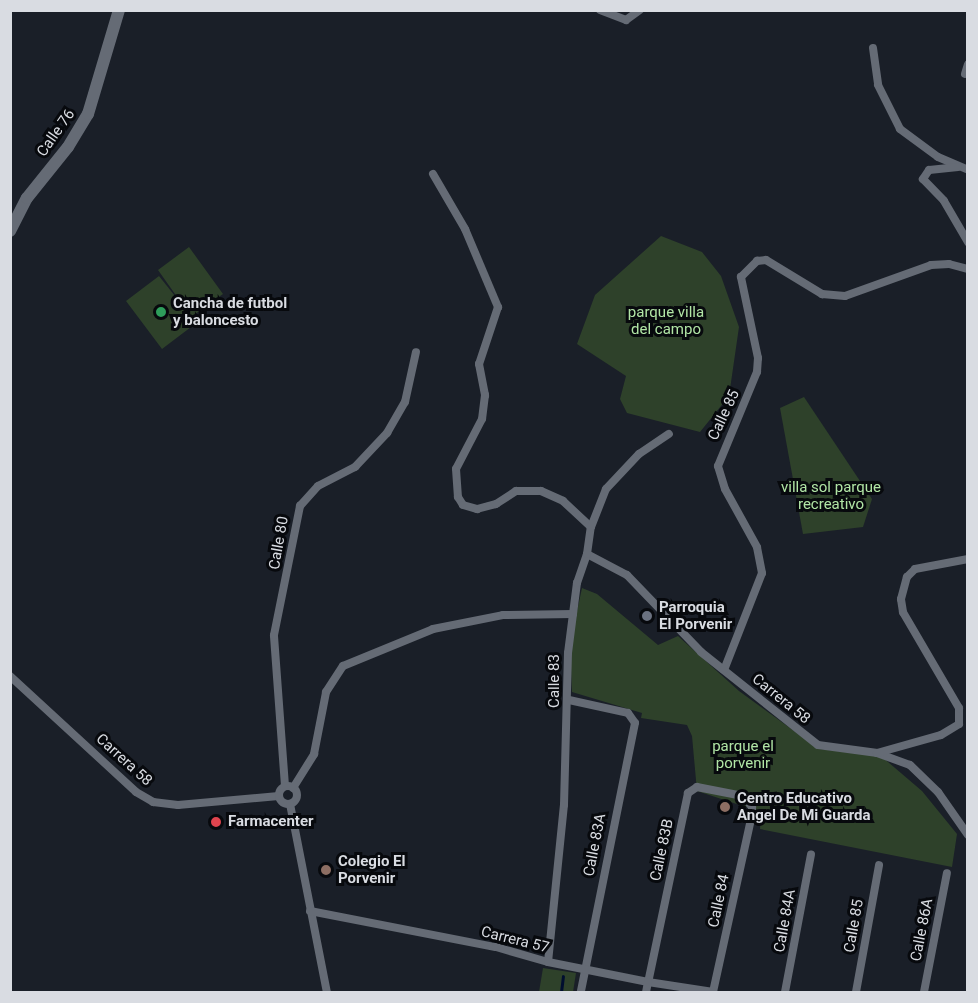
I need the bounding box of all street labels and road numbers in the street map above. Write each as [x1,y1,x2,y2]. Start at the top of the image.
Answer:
street label: Calle 76 [33,106,79,160]
street label: Calle 85 [704,387,744,443]
street label: Calle 80 [265,515,293,571]
street label: Calle 83 [546,654,564,708]
street label: Carrera 58 [748,670,814,728]
street label: Carrera 58 [92,730,156,790]
street label: Calle 83A [580,812,610,878]
street label: Calle 83B [647,817,677,883]
street label: Calle 84 [705,873,733,929]
street label: Calle 84A [771,888,799,954]
street label: Calle 86A [907,897,937,963]
street label: Calle 85 [840,898,868,954]
street label: Carrera 57 [479,923,551,957]

